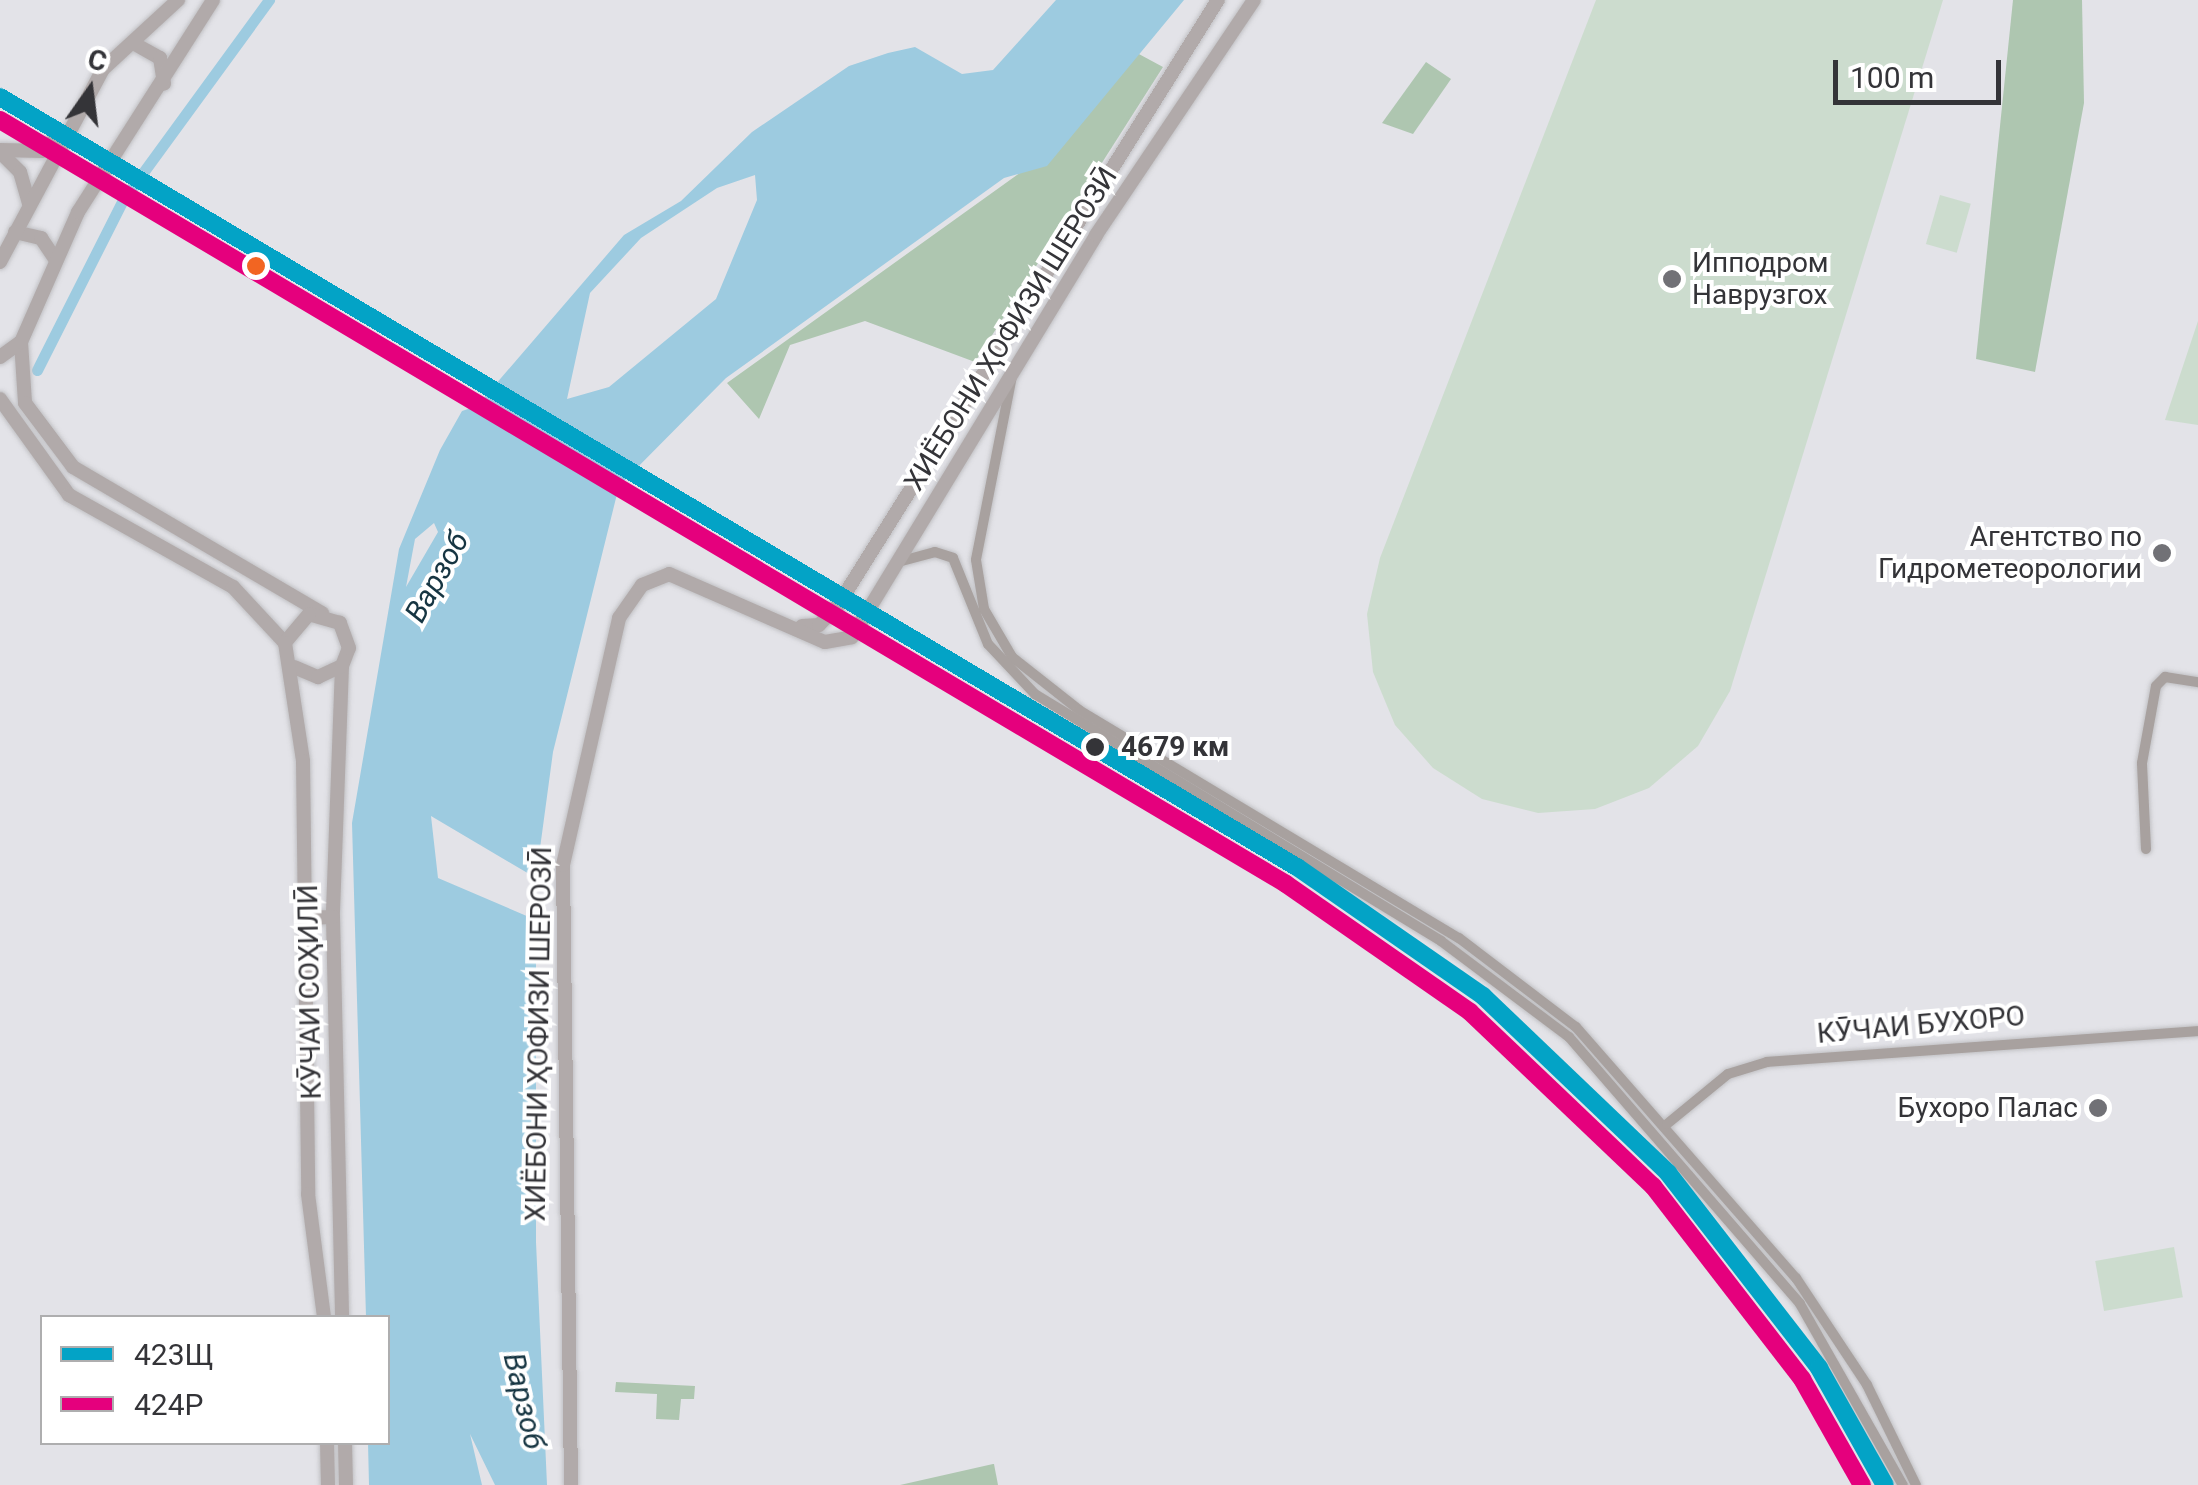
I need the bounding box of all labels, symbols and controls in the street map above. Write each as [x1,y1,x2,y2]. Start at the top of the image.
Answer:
north arrow [40,40,140,140]
scale bar [1838,40,2006,102]
text: С [84,42,110,79]
text: 100 m [1850,60,1934,95]
street label: ХИЁБОНИ ҲОФИЗИ ШЕРОЗӢ [897,161,1125,497]
place label: Ипподром Наврузгох [1692,246,1829,312]
unlabelled marker [246,256,266,276]
marker: Ипподром Наврузгох [1661,268,1683,290]
place label: Агентство по Гидрометеорологии [1878,520,2142,586]
water label: Варзоб [398,526,476,628]
marker: Агентство по Гидрометеорологии [2151,542,2173,564]
marker: 4679 км [1078,730,1112,764]
place label: 4679 км [1121,730,1229,764]
street label: ХИЁБОНИ ҲОФИЗИ ШЕРОЗӢ [519,846,559,1222]
street label: КӮЧАИ СОҲИЛӢ [291,884,329,1100]
street label: КӮЧАИ БУХОРО [1816,999,2026,1051]
place label: Бухоро Палас [1898,1091,2078,1125]
marker: Бухоро Палас [2087,1097,2109,1119]
legend [40,1315,390,1445]
text: 423Щ [134,1337,214,1372]
water label: Варзоб [495,1349,553,1453]
text: 424Р [134,1387,204,1422]

